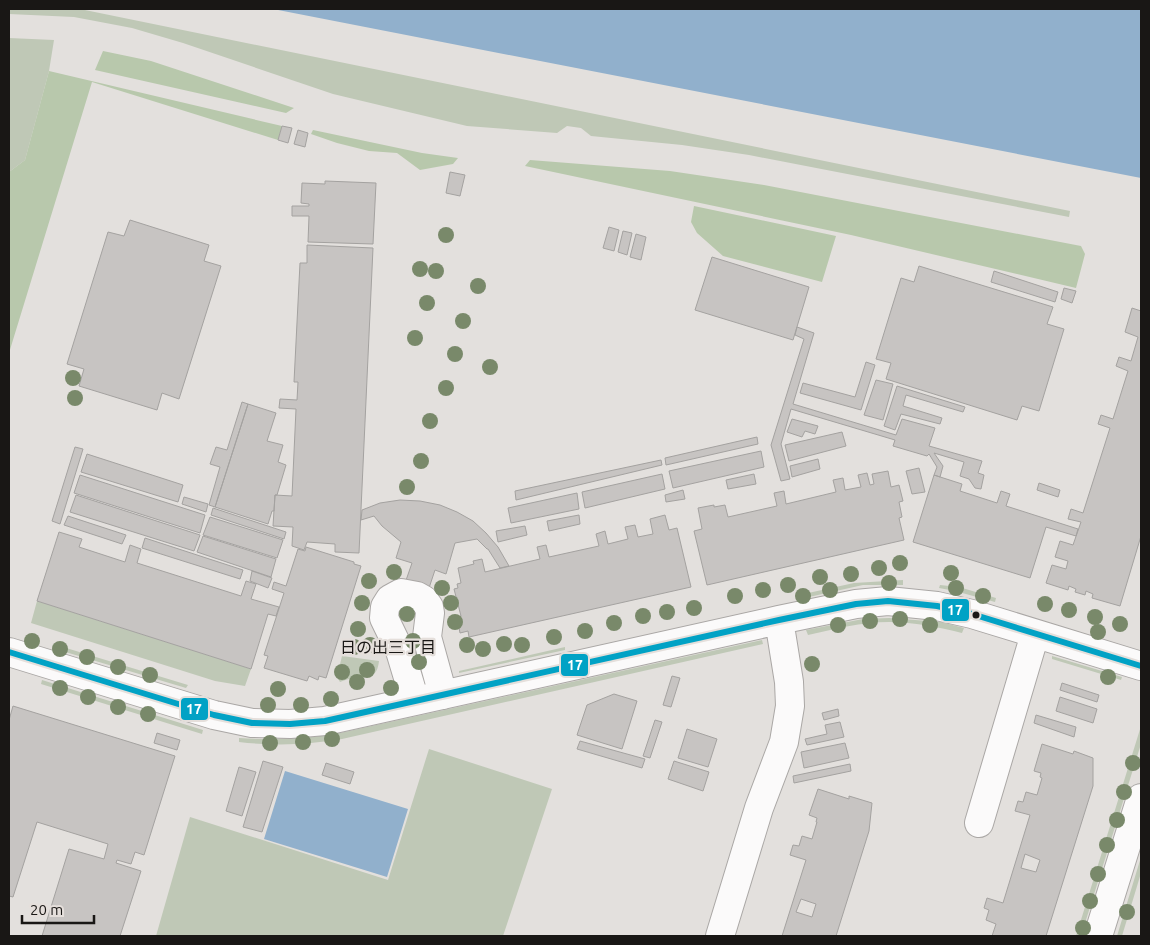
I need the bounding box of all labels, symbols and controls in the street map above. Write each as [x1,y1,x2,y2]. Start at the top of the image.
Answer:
line badge: 17 [941,598,970,622]
text: 17 [947,602,963,618]
unlabelled marker [971,610,981,620]
district label: 日の出三丁目 [340,638,436,656]
line badge: 17 [560,653,589,677]
text: 17 [567,657,583,673]
line badge: 17 [180,697,209,721]
text: 17 [186,701,202,717]
scale bar [22,892,95,924]
text: 20 m [30,901,63,918]

